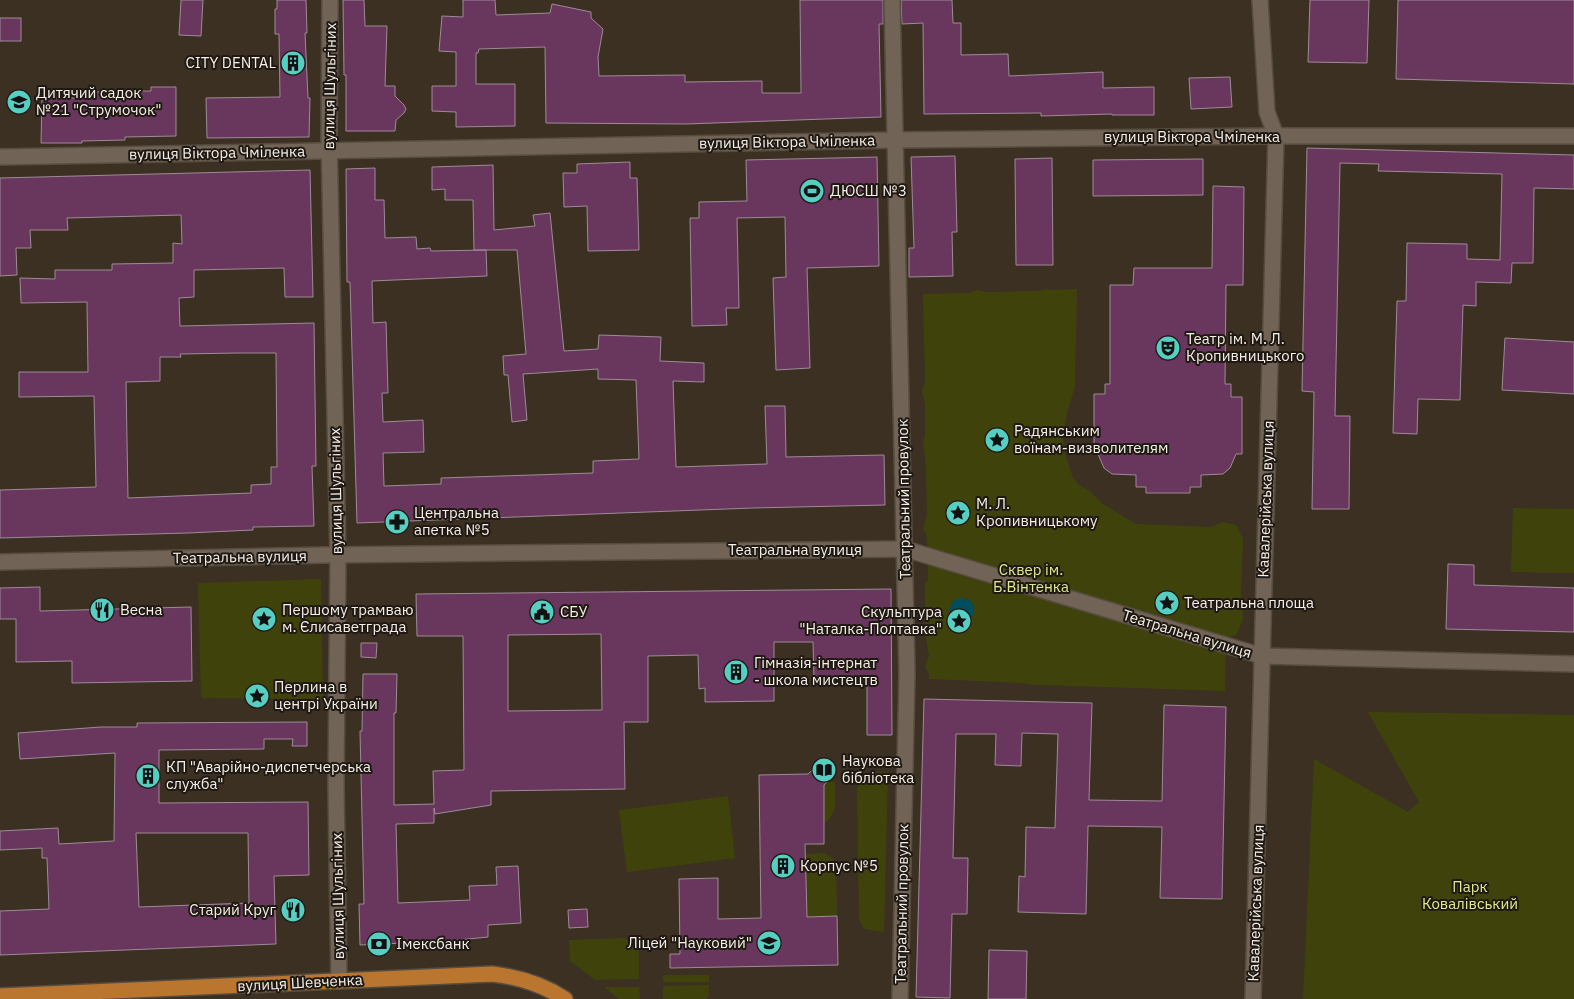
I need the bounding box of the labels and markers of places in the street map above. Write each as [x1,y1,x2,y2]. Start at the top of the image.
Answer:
building icon: CITY DENTAL [280,50,306,76]
place label: CITY DENTAL [186,53,276,72]
place label: Дитячий садок №21 "Струмочок" [36,83,161,119]
school or university icon: Дитячий садок №21 "Струмочок" [6,89,32,115]
sports icon: ДЮСШ №3 [799,178,825,204]
place label: ДЮСШ №3 [830,181,907,200]
place label: Театр ім. М. Л. Кропивницького [1186,329,1304,365]
theatre icon: Театр ім. М. Л. Кропивницького [1155,335,1181,361]
place label: Радянським воїнам-визволителям [1014,421,1169,457]
place icon: Радянським воїнам-визволителям [984,427,1010,453]
place label: М. Л. Кропивницькому [976,494,1098,530]
place icon: М. Л. Кропивницькому [945,500,971,526]
place label: Центральна апетка №5 [414,503,499,539]
pharmacy icon: Центральна апетка №5 [384,509,410,535]
place icon: Театральна площа [1154,590,1180,616]
place label: Театральна площа [1184,593,1314,612]
restaurant icon: Весна [89,597,115,623]
public building icon: СБУ [529,599,555,625]
place label: Весна [120,600,162,619]
place label: Першому трамваю м. Єлисаветграда [282,600,414,636]
place label: СБУ [560,602,588,621]
place label: Скульптура "Наталка-Полтавка" [799,602,942,638]
place icon: Першому трамваю м. Єлисаветграда [251,606,277,632]
place icon: Скульптура "Наталка-Полтавка" [946,608,972,634]
place label: Гімназія-інтернат - школа мистецтв [754,653,878,689]
building icon: Гімназія-інтернат - школа мистецтв [723,659,749,685]
place label: Перлина в центрі України [274,677,378,713]
place icon: Перлина в центрі України [244,683,270,709]
place label: Наукова бібліотека [842,751,914,787]
place label: КП "Аварійно-диспетчерська служба" [166,757,371,793]
library icon: Наукова бібліотека [811,757,837,783]
building icon: КП "Аварійно-диспетчерська служба" [135,763,161,789]
building icon: Корпус №5 [770,853,796,879]
place label: Корпус №5 [800,856,878,875]
restaurant icon: Старий Круг [280,897,306,923]
place label: Старий Круг [189,900,276,919]
school or university icon: Ліцей "Науковий" [756,930,782,956]
bank icon: Імексбанк [366,931,392,957]
place label: Ліцей "Науковий" [627,933,752,952]
place label: Імексбанк [396,934,470,953]

